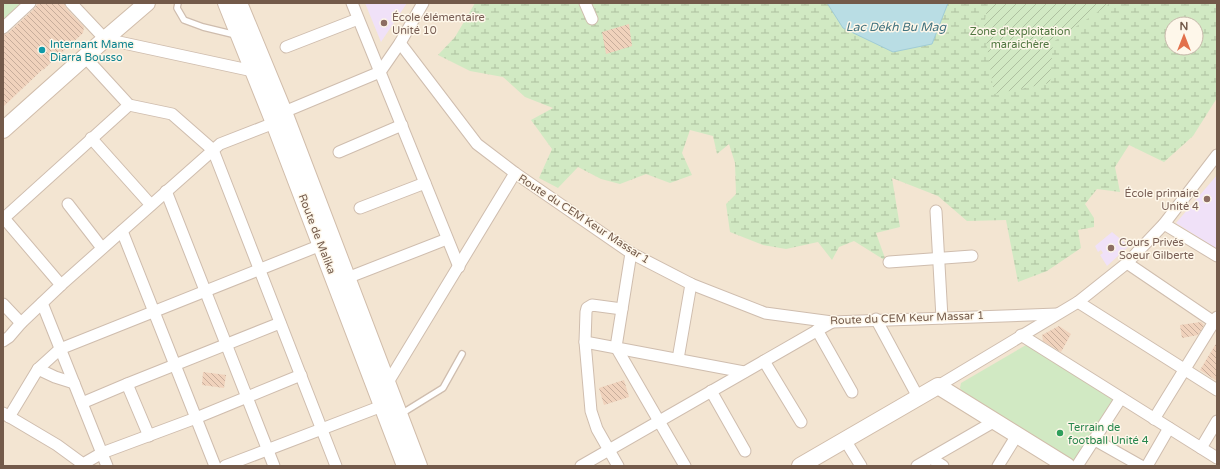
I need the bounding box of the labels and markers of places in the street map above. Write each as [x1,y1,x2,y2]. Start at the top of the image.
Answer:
place label: École élémentaire Unité 10 [392,10,485,37]
marker: École élémentaire Unité 10 [379,18,389,28]
place label: Internant Mame Diarra Bousso [50,38,134,64]
marker: Internant Mame Diarra Bousso [37,45,47,55]
place label: École primaire Unité 4 [1125,186,1199,213]
marker: École primaire Unité 4 [1202,194,1212,204]
place label: Cours Privés Soeur Gilberte [1119,236,1194,262]
marker: Cours Privés Soeur Gilberte [1106,243,1116,253]
place label: Terrain de football Unité 4 [1068,421,1149,447]
marker: Terrain de football Unité 4 [1055,428,1065,438]

